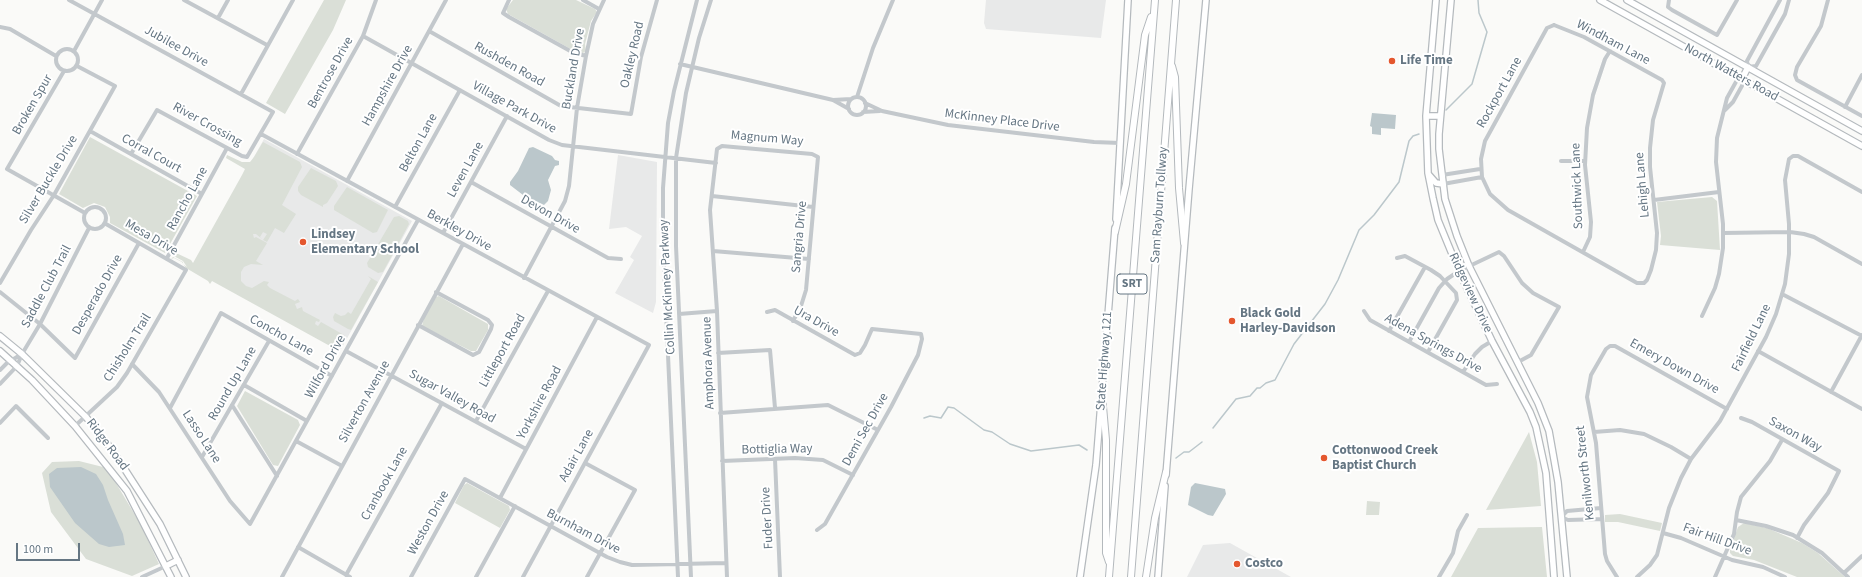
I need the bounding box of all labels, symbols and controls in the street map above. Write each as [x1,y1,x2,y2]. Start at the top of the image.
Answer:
street label: Windham Lane [1574,17,1652,69]
street label: Oakley Road [618,20,648,90]
street label: Jubilee Drive [141,23,211,71]
street label: Buckland Drive [559,27,589,111]
street label: Bentrose Drive [305,34,357,112]
street label: Rushden Road [471,39,547,91]
street label: North Watters Road [1681,41,1781,105]
street label: Hampshire Drive [359,43,417,129]
place label: Life Time [1400,53,1453,69]
street label: Rockport Lane [1474,55,1526,131]
marker: Life Time [1387,56,1397,66]
street label: Broken Spur [9,72,57,138]
street label: Village Park Drive [469,78,559,138]
street label: River Crossing [170,100,244,150]
street label: McKinney Place Drive [944,106,1060,136]
street label: Belton Lane [396,111,442,175]
street label: Magnum Way [730,128,804,150]
street label: Corral Court [118,131,184,177]
street label: Silver Buckle Drive [16,133,82,227]
street label: Leven Lane [444,139,488,201]
street label: Southwick Lane [1569,143,1587,229]
street label: Sam Rayburn Tollway [1148,146,1172,264]
street label: Lehigh Lane [1632,152,1654,218]
street label: Rancho Lane [164,165,212,233]
street label: Devon Drive [518,192,582,238]
street label: Sangria Drive [789,200,811,274]
street label: Berkley Drive [424,207,494,255]
street label: Mesa Drive [122,217,180,259]
street label: Collin McKinney Parkway [657,219,679,355]
place label: Lindsey Elementary School [311,227,419,258]
marker: Lindsey Elementary School [298,237,308,247]
street label: Saddle Club Trail [19,243,75,331]
street label: Ridgeview Drive [1445,250,1495,336]
street label: Desperado Drive [70,252,126,338]
road number: SRT [1117,274,1147,294]
street label: Fairfield Lane [1729,302,1775,374]
street label: Ura Drive [790,303,842,341]
place label: Black Gold Harley-Davidson [1240,306,1336,337]
street label: Chisholm Trail [101,311,155,385]
street label: State Highway 121 [1094,311,1116,411]
street label: Adena Springs Drive [1382,311,1484,377]
street label: Concho Lane [246,312,316,360]
street label: Littleport Road [476,312,530,390]
street label: Amphora Avenue [700,316,718,410]
marker: Black Gold Harley-Davidson [1227,316,1237,326]
street label: Wilford Drive [302,333,350,401]
street label: Emery Down Drive [1627,336,1721,398]
street label: Round Up Lane [206,344,260,424]
street label: Silverton Avenue [336,358,394,446]
street label: Yorkshire Road [514,364,566,442]
street label: Sugar Valley Road [406,367,498,427]
street label: Demi Sec Drive [840,391,892,469]
street label: Lasso Lane [178,408,224,466]
street label: Saxon Way [1766,414,1824,456]
street label: Ridge Road [82,416,132,474]
street label: Kenilworth Street [1573,425,1599,521]
street label: Adair Lane [556,427,598,485]
street label: Bottiglia Way [741,442,813,458]
place label: Cottonwood Creek Baptist Church [1332,443,1438,474]
street label: Cranbook Lane [358,444,412,524]
marker: Cottonwood Creek Baptist Church [1319,453,1329,463]
street label: Fuder Drive [759,487,777,549]
street label: Weston Drive [405,488,453,558]
street label: Burnham Drive [543,506,623,558]
street label: Fair Hill Drive [1681,520,1753,560]
scale bar [18,535,82,561]
text: 100 m [23,541,53,558]
place label: Costco [1245,556,1283,572]
marker: Costco [1232,559,1242,569]

